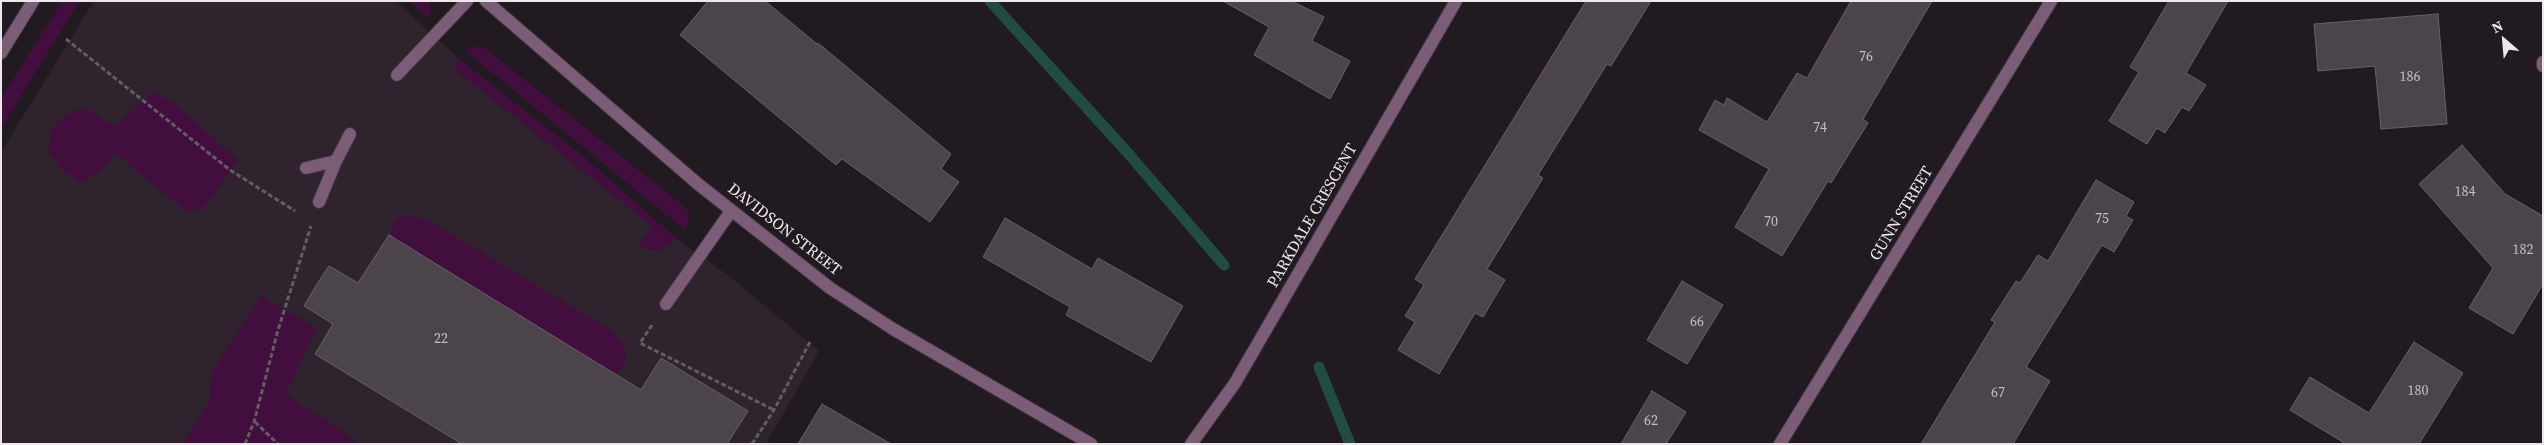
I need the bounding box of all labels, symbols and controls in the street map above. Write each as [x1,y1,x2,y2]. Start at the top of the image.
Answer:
north arrow [2479,15,2529,65]
text: N [2488,15,2506,38]
house number: 76 [1859,49,1873,65]
house number: 186 [2400,69,2420,85]
house number: 74 [1813,120,1827,136]
street label: PARKDALE CRESCENT [1264,141,1362,291]
street label: GUNN STREET [1866,163,1938,265]
street label: DAVIDSON STREET [723,180,845,280]
house number: 184 [2455,184,2475,200]
house number: 75 [2095,211,2109,227]
house number: 70 [1764,214,1778,230]
house number: 182 [2513,242,2533,258]
house number: 66 [1690,314,1704,330]
house number: 22 [434,331,448,347]
house number: 180 [2408,383,2428,399]
house number: 67 [1991,385,2005,401]
house number: 62 [1644,413,1658,429]

